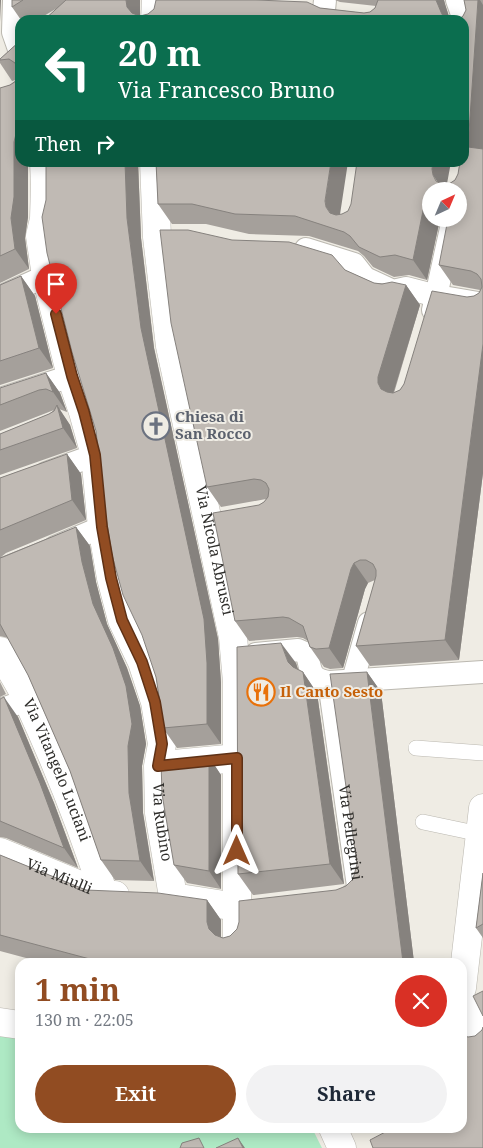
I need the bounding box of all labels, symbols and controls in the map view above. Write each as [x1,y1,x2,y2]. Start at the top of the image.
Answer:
text: 20 m [118,29,201,76]
icon: left [35,35,100,100]
text: Via Francesco Bruno [118,74,335,104]
icon: right [91,130,119,158]
text: Then [35,131,81,157]
north arrow [422,182,468,228]
map controls [422,182,467,227]
pin [35,263,77,314]
icon: arrive [42,270,70,298]
place label: Chiesa di San Rocco [175,406,252,443]
church icon: Chiesa di San Rocco [141,411,171,441]
street label: Via Nicola Abrusci [191,484,239,617]
restaurant icon: Il Canto Sesto [246,677,276,707]
place label: Il Canto Sesto [280,681,383,701]
street label: Via Vitangelo Luciani [19,695,96,844]
street label: Via Rubino [149,783,178,863]
street label: Via Pellegrini [335,783,368,882]
position arrow [210,824,262,876]
street label: Via Miulli [23,853,96,898]
text: 1 min [35,969,120,1010]
button: close [395,975,447,1027]
text: 130 m · 22:05 [35,1009,134,1031]
button: Exit [35,1065,236,1123]
button: Share [246,1065,447,1123]

